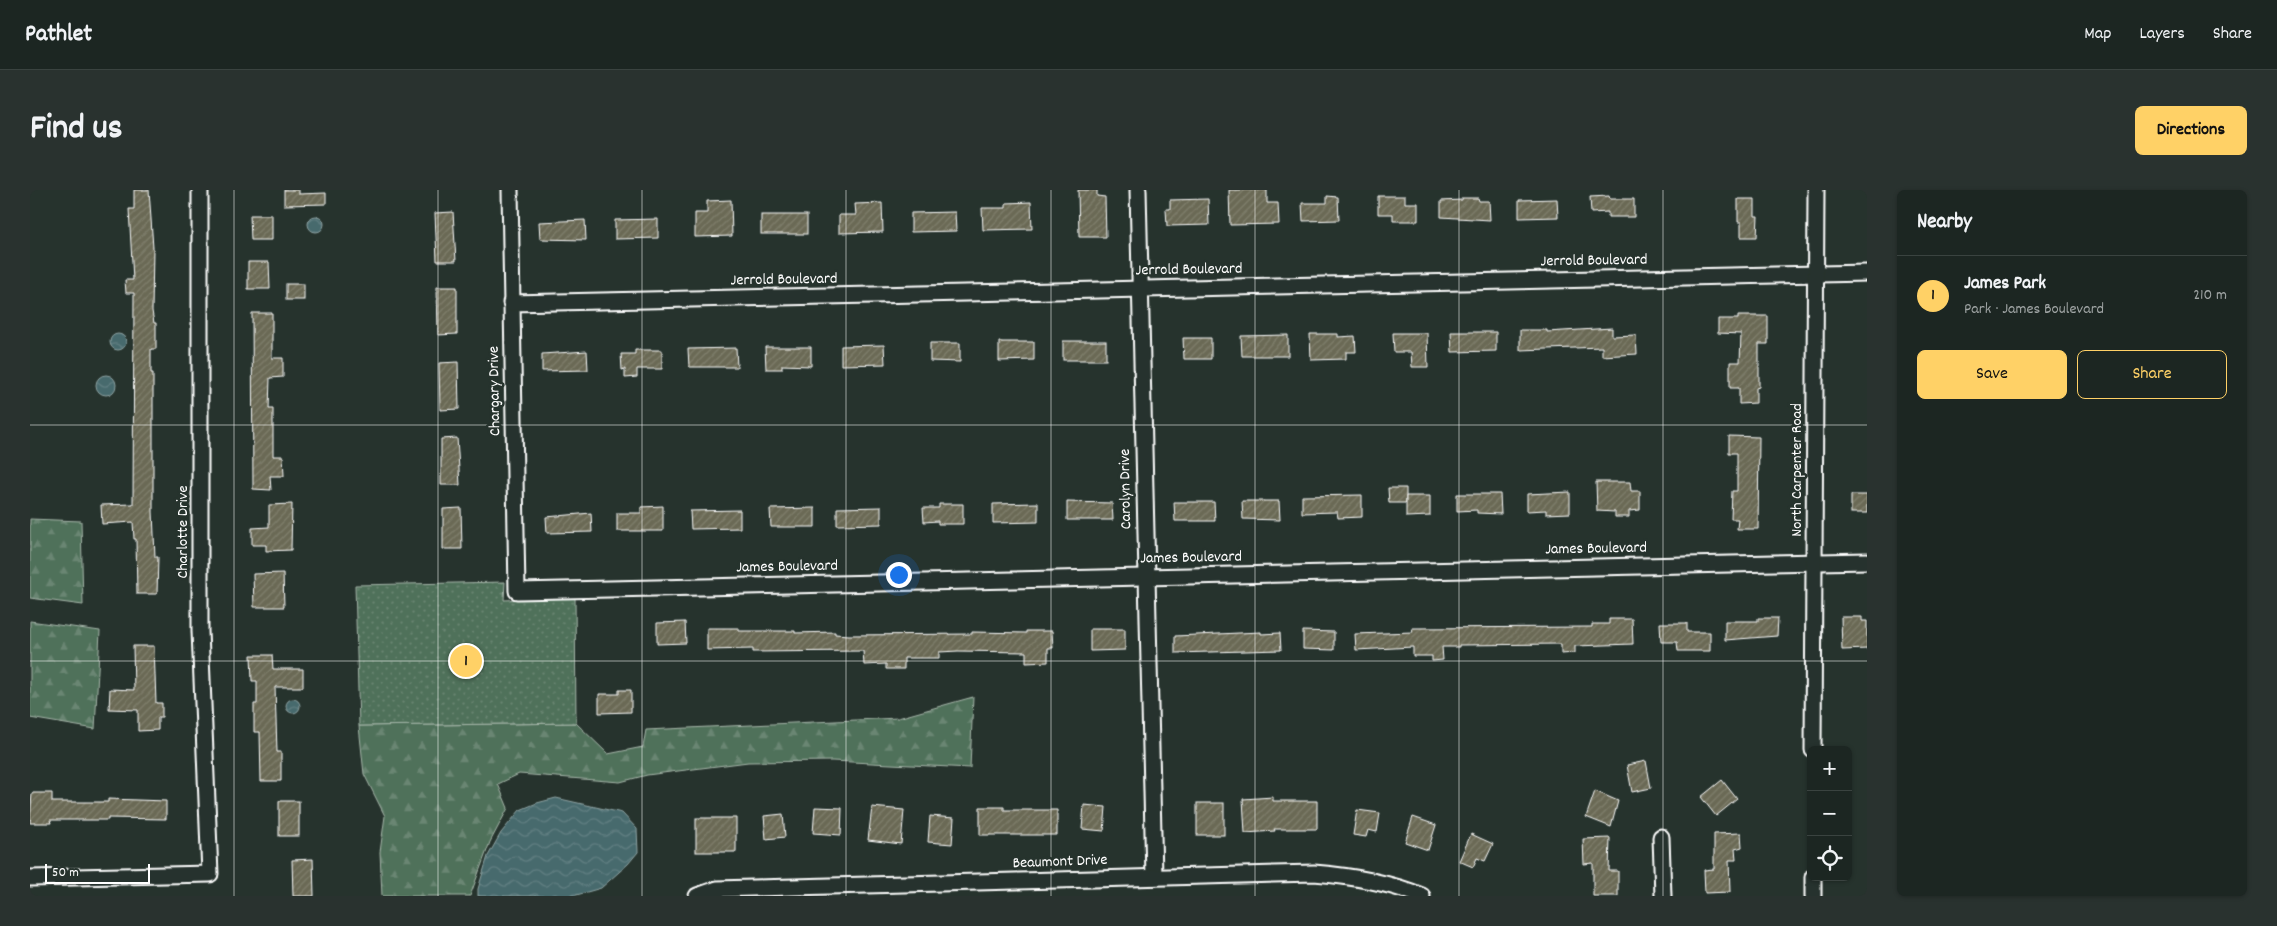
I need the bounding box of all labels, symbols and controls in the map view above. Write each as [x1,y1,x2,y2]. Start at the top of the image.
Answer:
text: Pathlet [25,18,92,52]
text: Map [2084,22,2111,47]
text: Layers [2139,22,2185,47]
text: Share [2213,22,2252,47]
text: Find us [30,105,122,155]
button: Directions [2135,106,2247,155]
text: Nearby [1917,208,1972,238]
street label: Jerrold Boulevard [1540,249,1648,273]
street label: Jerrold Boulevard [1135,258,1243,282]
street label: Jerrold Boulevard [730,268,838,292]
text: James Park [1964,271,2046,298]
text: 1 [1931,284,1935,307]
text: 210 m [2193,284,2227,307]
text: Park · James Boulevard [1964,298,2104,321]
street label: Chargary Drive [483,346,507,436]
button: Save [1917,350,2067,399]
button: Share [2077,350,2227,399]
street label: North Carpenter Road [1786,403,1809,537]
street label: Carolyn Drive [1114,448,1138,530]
street label: Charlotte Drive [172,486,195,578]
street label: James Boulevard [1545,537,1647,561]
street label: James Boulevard [1140,546,1242,570]
street label: James Boulevard [736,555,838,579]
your location [886,562,912,588]
pin: 1 [450,642,482,680]
map controls [1807,746,1852,881]
button: + [1807,746,1852,791]
button: − [1807,791,1852,836]
button: locate [1807,836,1852,881]
street label: Beaumont Drive [1012,849,1108,875]
scale bar [45,861,150,884]
text: 50 m [52,863,79,883]

